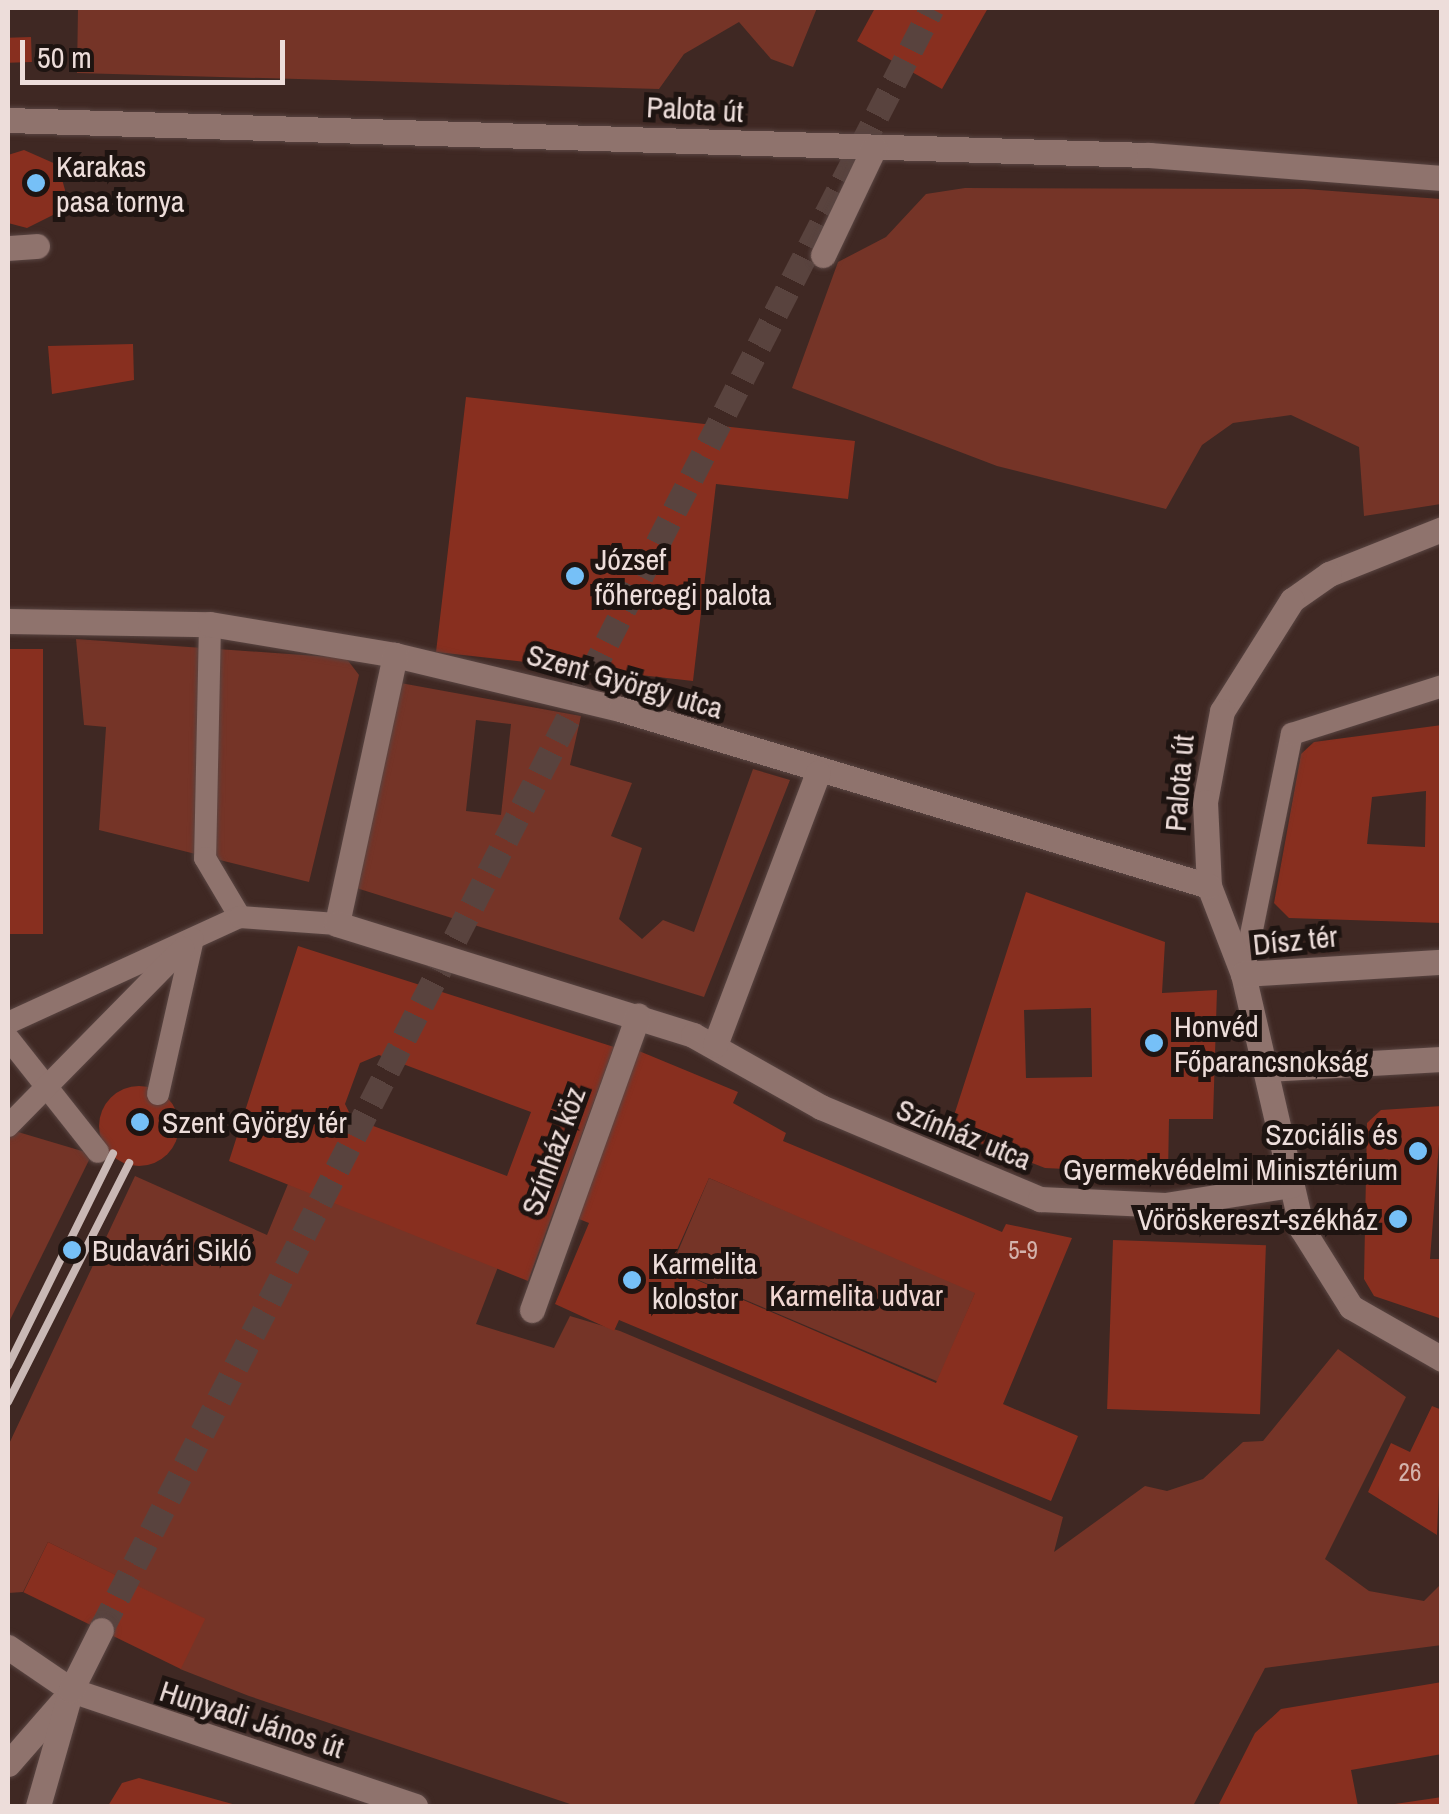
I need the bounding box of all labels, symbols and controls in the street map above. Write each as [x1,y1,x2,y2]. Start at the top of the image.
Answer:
scale bar [25,20,290,82]
text: 50 m [37,37,92,77]
street label: Palota út [646,88,744,130]
place label: Karakas pasa tornya [56,148,185,218]
marker: Karakas pasa tornya [25,172,47,194]
place label: József főhercegi palota [595,541,771,612]
marker: József főhercegi palota [564,565,586,587]
street label: Szent György utca [523,636,727,726]
street label: Palota út [1157,733,1201,833]
street label: Dísz tér [1251,918,1339,962]
place label: Honvéd Főparancsnokság [1174,1008,1368,1078]
marker: Honvéd Főparancsnokság [1143,1032,1165,1054]
street label: Színház köz [513,1082,593,1220]
street label: Színház utca [891,1091,1037,1177]
place label: Szent György tér [162,1104,347,1140]
marker: Szent György tér [127,1109,153,1135]
place label: Szociális és Gyermekvédelmi Minisztérium [1063,1116,1398,1186]
marker: Szociális és Gyermekvédelmi Minisztérium [1407,1140,1429,1162]
place label: Vöröskereszt-székház [1137,1201,1378,1237]
marker: Vöröskereszt-székház [1387,1208,1409,1230]
place label: Budavári Sikló [92,1232,252,1268]
house number: 5-9 [1008,1235,1038,1265]
marker: Budavári Sikló [61,1239,83,1261]
place label: Karmelita kolostor [652,1245,757,1316]
marker: Karmelita kolostor [621,1269,643,1291]
park label: Karmelita udvar [769,1277,943,1313]
house number: 26 [1399,1457,1421,1487]
street label: Hunyadi János út [155,1672,349,1766]

